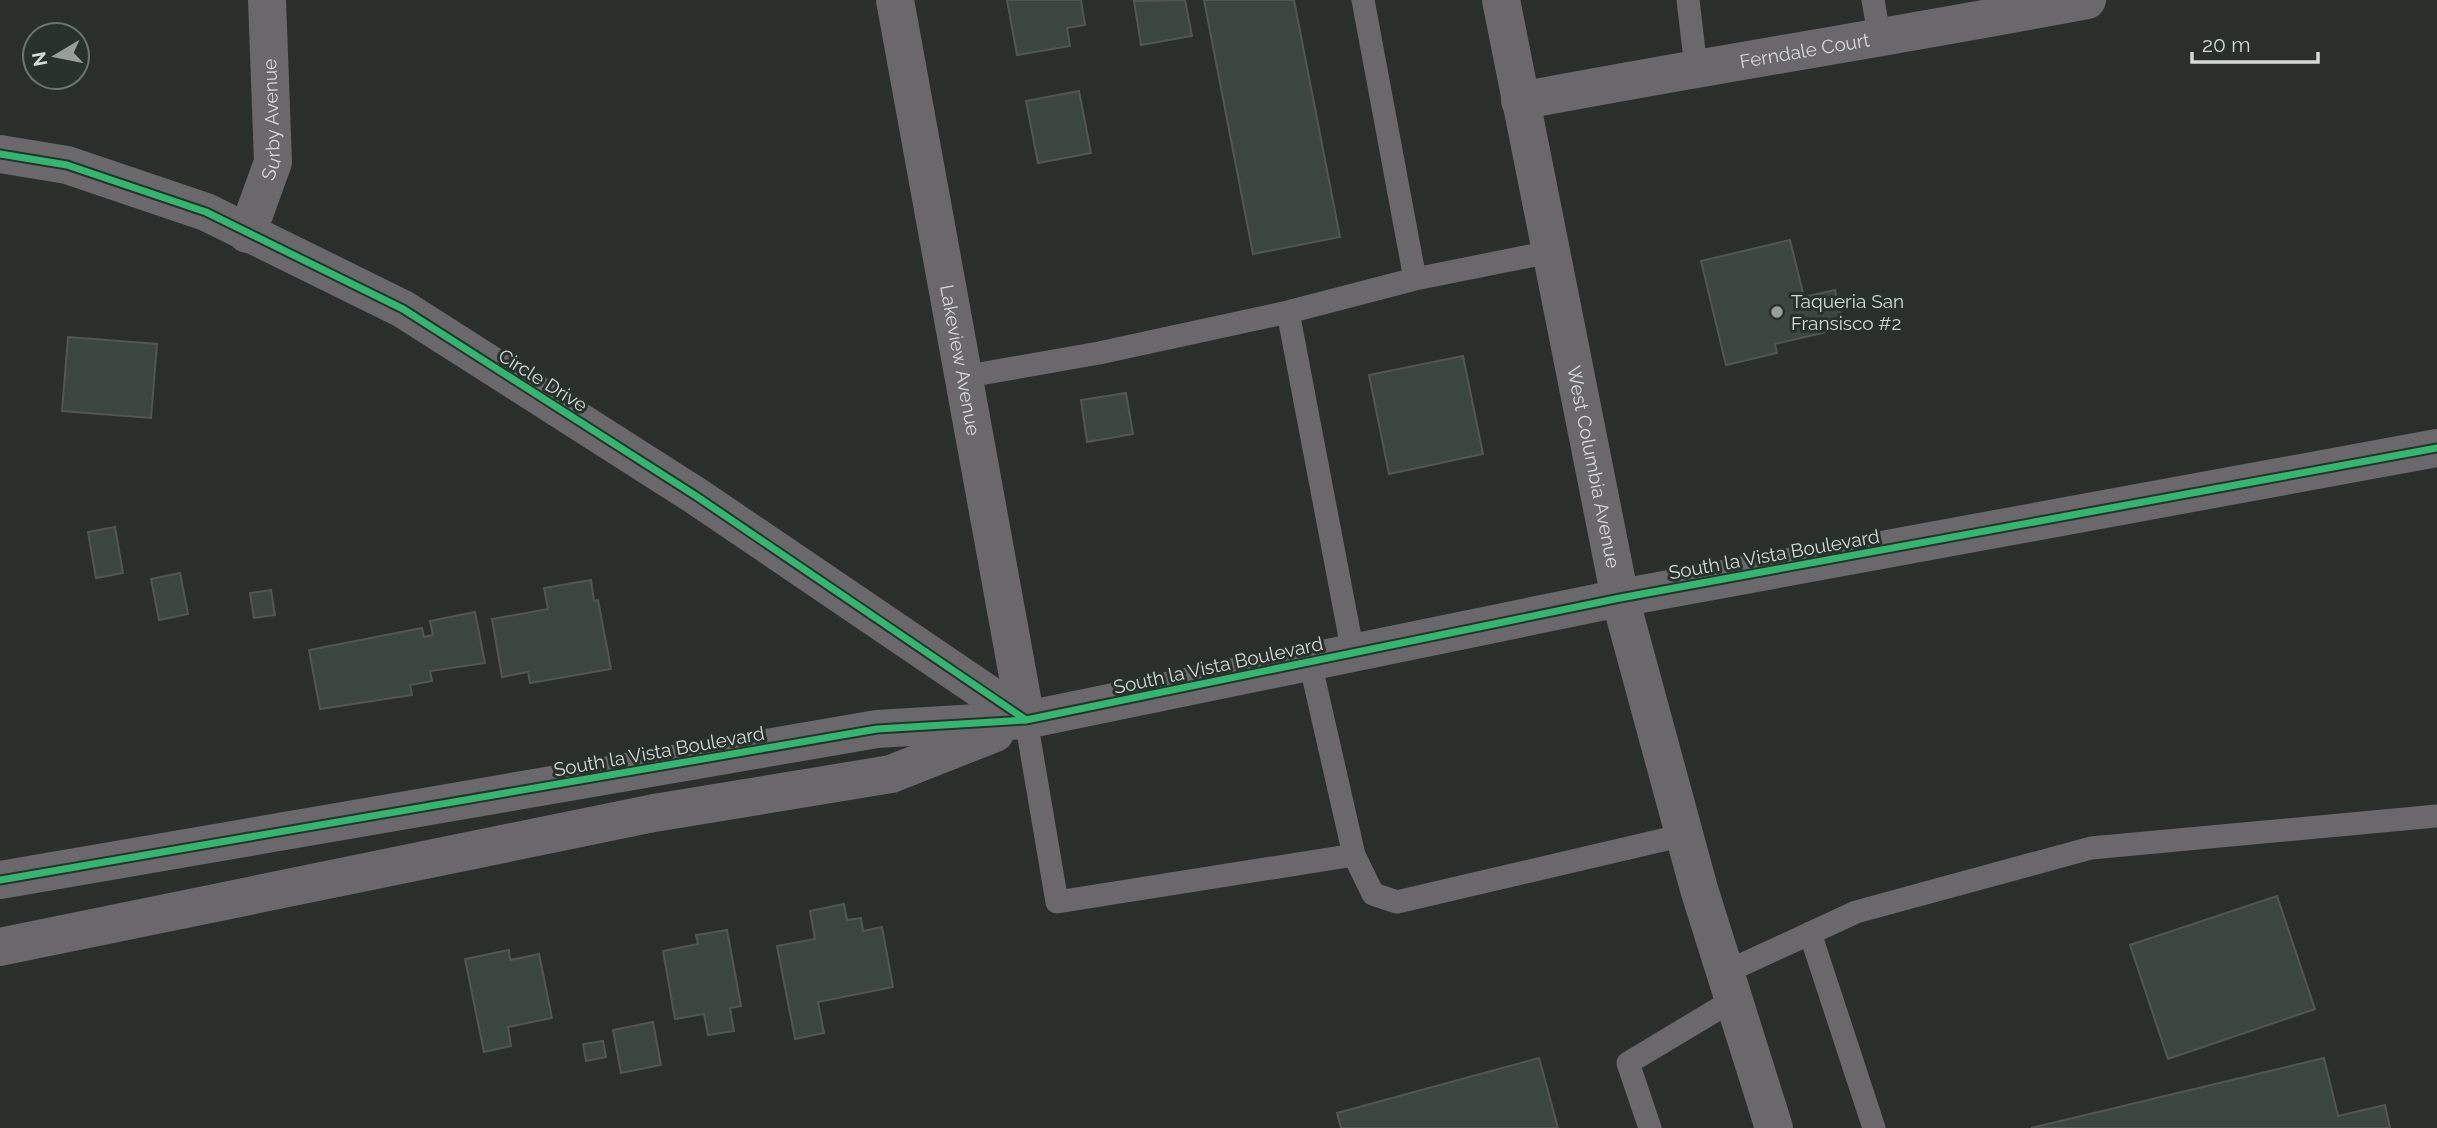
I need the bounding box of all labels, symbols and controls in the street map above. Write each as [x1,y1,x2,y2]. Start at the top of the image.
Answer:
north arrow [21,21,91,91]
scale bar [2192,21,2318,65]
street label: Ferndale Court [1738,28,1872,72]
text: 20 m [2202,32,2250,57]
text: N [27,50,51,68]
street label: Surby Avenue [256,58,285,183]
street label: Lakeview Avenue [936,283,985,437]
place label: Taqueria San Fransisco #2 [1791,290,1904,334]
marker: Taqueria San Fransisco #2 [1769,304,1785,320]
street label: Circle Drive [495,344,591,416]
street label: West Columbia Avenue [1563,364,1625,570]
street label: South la Vista Boulevard [1667,525,1881,583]
street label: South la Vista Boulevard [1111,632,1325,698]
street label: South la Vista Boulevard [552,722,766,780]

